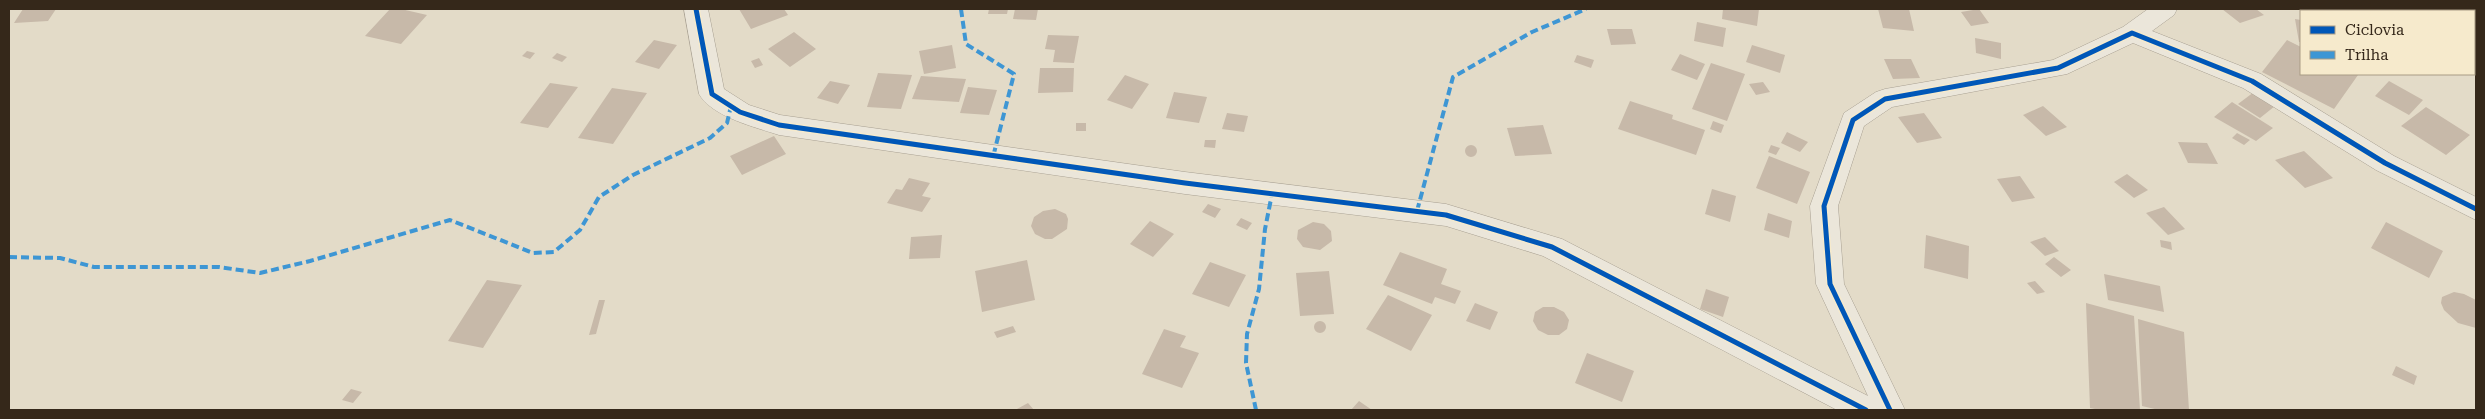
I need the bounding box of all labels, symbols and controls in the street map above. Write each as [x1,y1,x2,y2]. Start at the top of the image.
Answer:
legend [2300,10,2475,75]
text: Ciclovia [2345,21,2404,39]
text: Trilha [2345,46,2388,64]

